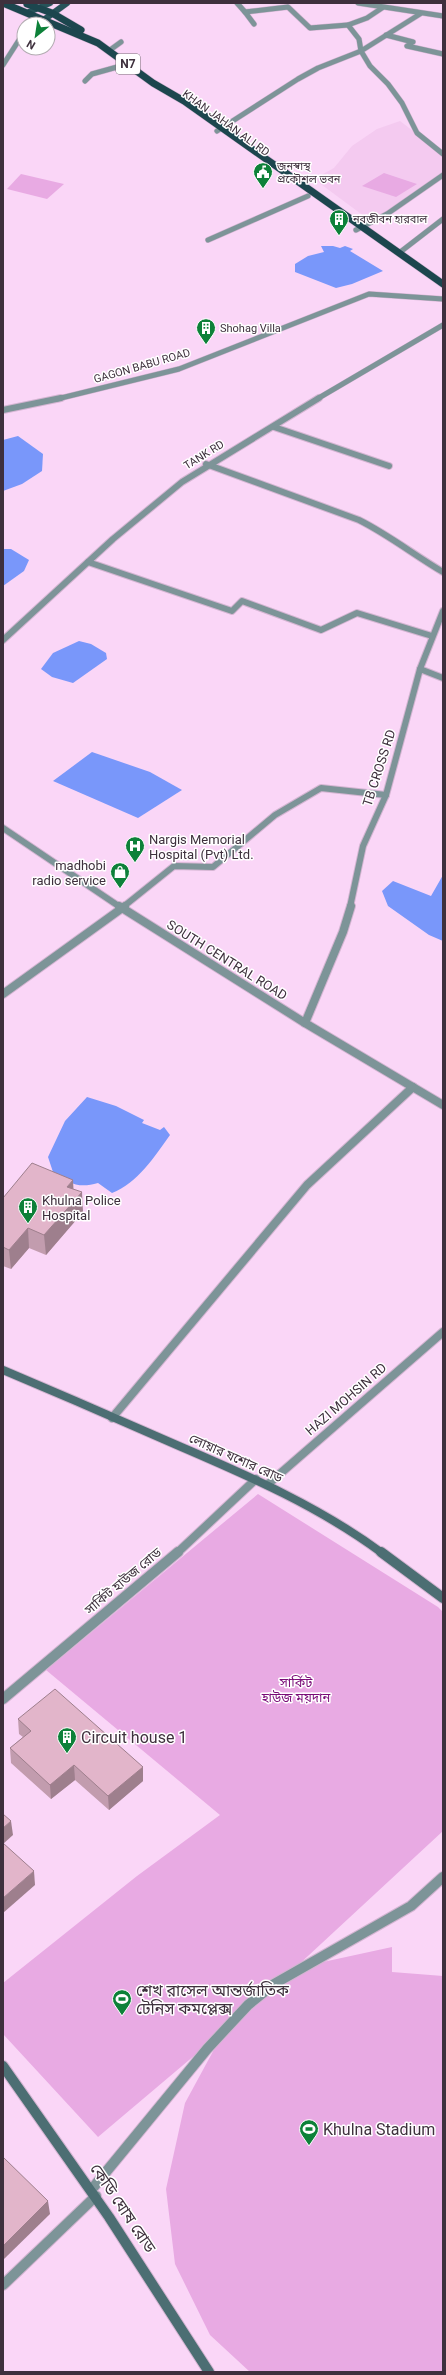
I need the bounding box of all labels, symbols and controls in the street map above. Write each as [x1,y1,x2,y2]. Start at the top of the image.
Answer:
north arrow [16,16,56,56]
text: N [24,37,38,52]
road number: N7 [116,54,140,74]
street label: KHAN JAHAN ALI RD [180,87,272,159]
place label: জনস্বাস্থ প্রকৌশল ভবন [276,160,341,186]
public building icon: জনস্বাস্থ প্রকৌশল ভবন [252,161,274,189]
building icon: নবজীবন হারবাল [328,208,350,236]
place label: নবজীবন হারবাল [352,213,428,226]
building icon: Shohag Villa [195,317,217,345]
place label: Shohag Villa [220,322,281,335]
street label: GAGON BABU ROAD [92,346,192,386]
street label: TANK RD [182,438,226,472]
street label: TB CROSS RD [360,728,398,808]
place label: Nargis Memorial Hospital (Pvt) Ltd. [149,832,254,862]
hospital icon: Nargis Memorial Hospital (Pvt) Ltd. [124,835,146,863]
place label: madhobi radio service [32,858,106,888]
shop icon: madhobi radio service [109,861,131,889]
street label: SOUTH CENTRAL ROAD [164,917,290,1003]
place label: Khulna Police Hospital [42,1193,121,1223]
building icon: Khulna Police Hospital [17,1196,39,1224]
street label: HAZI MOHSIN RD [302,1360,390,1438]
street label: লোয়ার যশোর রোড [187,1431,286,1486]
street label: সার্কিট হাউজ রোড [81,1544,165,1618]
park label: সার্কিট হাউজ ময়দান [261,1675,330,1705]
building icon: Circuit house 1 [56,1726,78,1754]
place label: Circuit house 1 [81,1728,187,1747]
place label: শেখ রাসেল আন্তর্জাতিক টেনিস কমপ্লেক্স [136,1981,290,2018]
sports icon: শেখ রাসেল আন্তর্জাতিক টেনিস কমপ্লেক্স [111,1988,133,2016]
sports icon: Khulna Stadium [298,2118,320,2146]
place label: Khulna Stadium [323,2120,435,2139]
street label: কেডি ঘোষ রোড [86,2160,160,2257]

